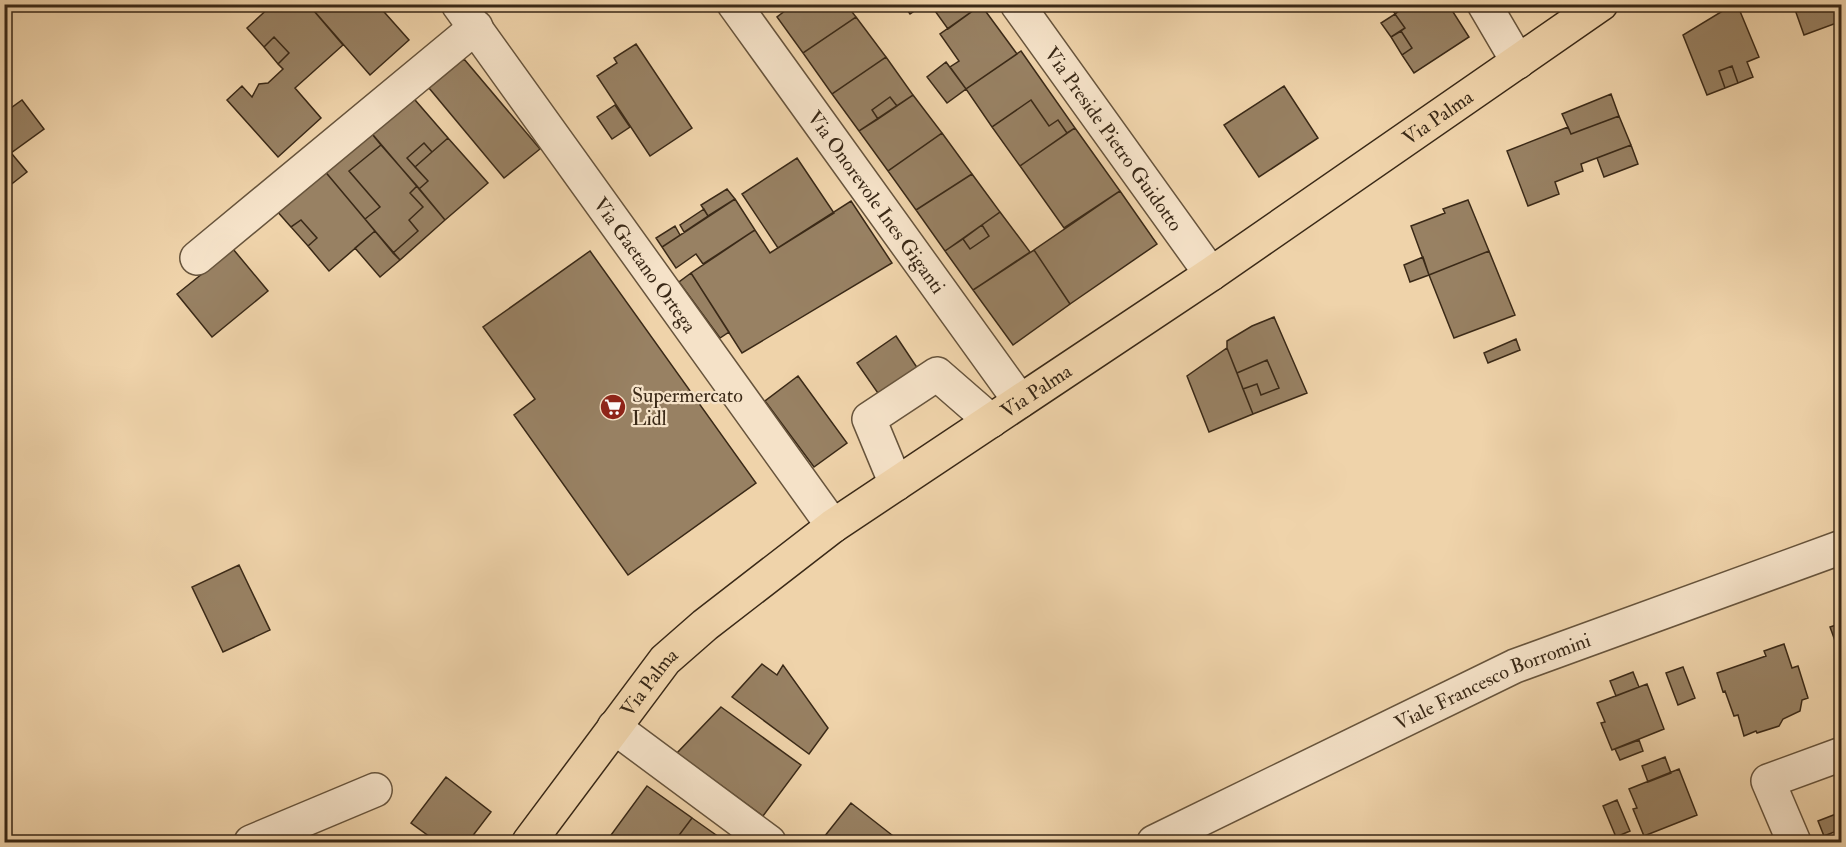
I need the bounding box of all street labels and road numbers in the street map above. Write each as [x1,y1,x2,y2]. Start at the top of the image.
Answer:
street label: Via Preside Pietro Guidotto [1039,42,1188,236]
street label: Via Palma [1398,84,1479,151]
street label: Via Onorevole Ines Giganti [802,106,951,299]
street label: Via Gaetano Ortega [588,192,702,338]
street label: Via Palma [996,358,1077,424]
street label: Viale Francesco Borromini [1390,628,1594,736]
street label: Via Palma [615,642,684,722]

